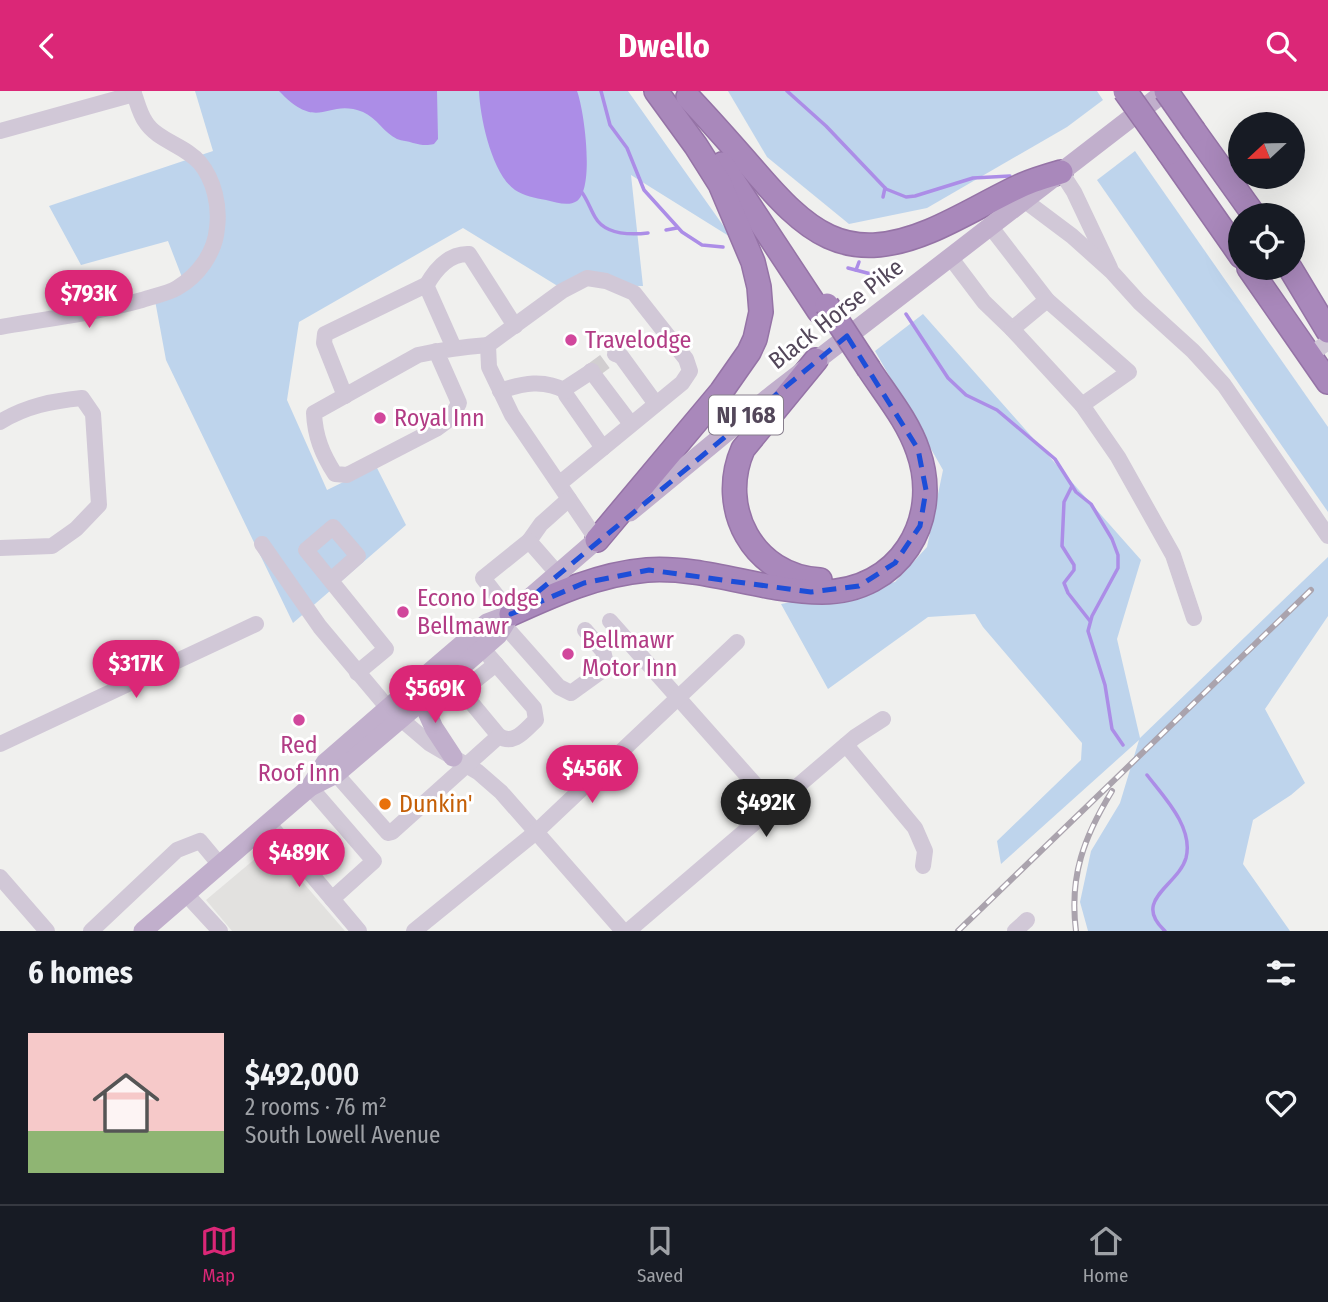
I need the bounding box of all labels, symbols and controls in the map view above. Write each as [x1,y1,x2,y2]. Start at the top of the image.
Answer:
icon: back [28,27,66,65]
text: Dwello [618,27,710,65]
icon: search [1262,27,1300,65]
north arrow [1228,112,1306,189]
map controls [1228,112,1305,280]
button: locate [1228,203,1305,280]
street label: Black Horse Pike [763,253,909,375]
pin: $793K [40,271,138,330]
text: $793K [61,279,117,307]
place label: Travelodge [585,326,691,354]
marker: Travelodge [563,332,579,348]
road number: NJ 168 [709,395,783,435]
place label: Royal Inn [394,404,485,432]
marker: Royal Inn [372,410,388,426]
place label: Econo Lodge Bellmawr [417,584,539,640]
marker: Econo Lodge Bellmawr [395,604,411,620]
place label: Bellmawr Motor Inn [582,626,677,682]
pin: $317K [87,641,185,700]
marker: Bellmawr Motor Inn [560,646,576,662]
text: $317K [109,649,163,677]
pin: $569K [386,665,484,725]
text: $569K [405,674,465,702]
marker: Red Roof Inn [291,712,307,728]
place label: Red Roof Inn [258,731,340,787]
pin: $456K [543,745,641,805]
text: $456K [562,754,622,782]
pin: $492K [717,779,815,839]
text: $492K [737,788,795,816]
place label: Dunkin' [399,790,473,818]
marker: Dunkin' [377,796,393,812]
pin: $489K [250,829,348,889]
text: $489K [269,838,329,866]
icon: filters [1262,954,1300,992]
text: 6 homes [28,955,133,991]
text: $492,000 [245,1057,359,1093]
icon: home [84,1061,168,1145]
icon: heart [1262,1084,1300,1122]
text: 2 rooms · 76 m² [245,1093,387,1121]
text: South Lowell Avenue [245,1121,440,1149]
tab: Map [200,1222,238,1287]
tab: Saved [637,1222,683,1287]
tab: Home [1083,1222,1128,1287]

